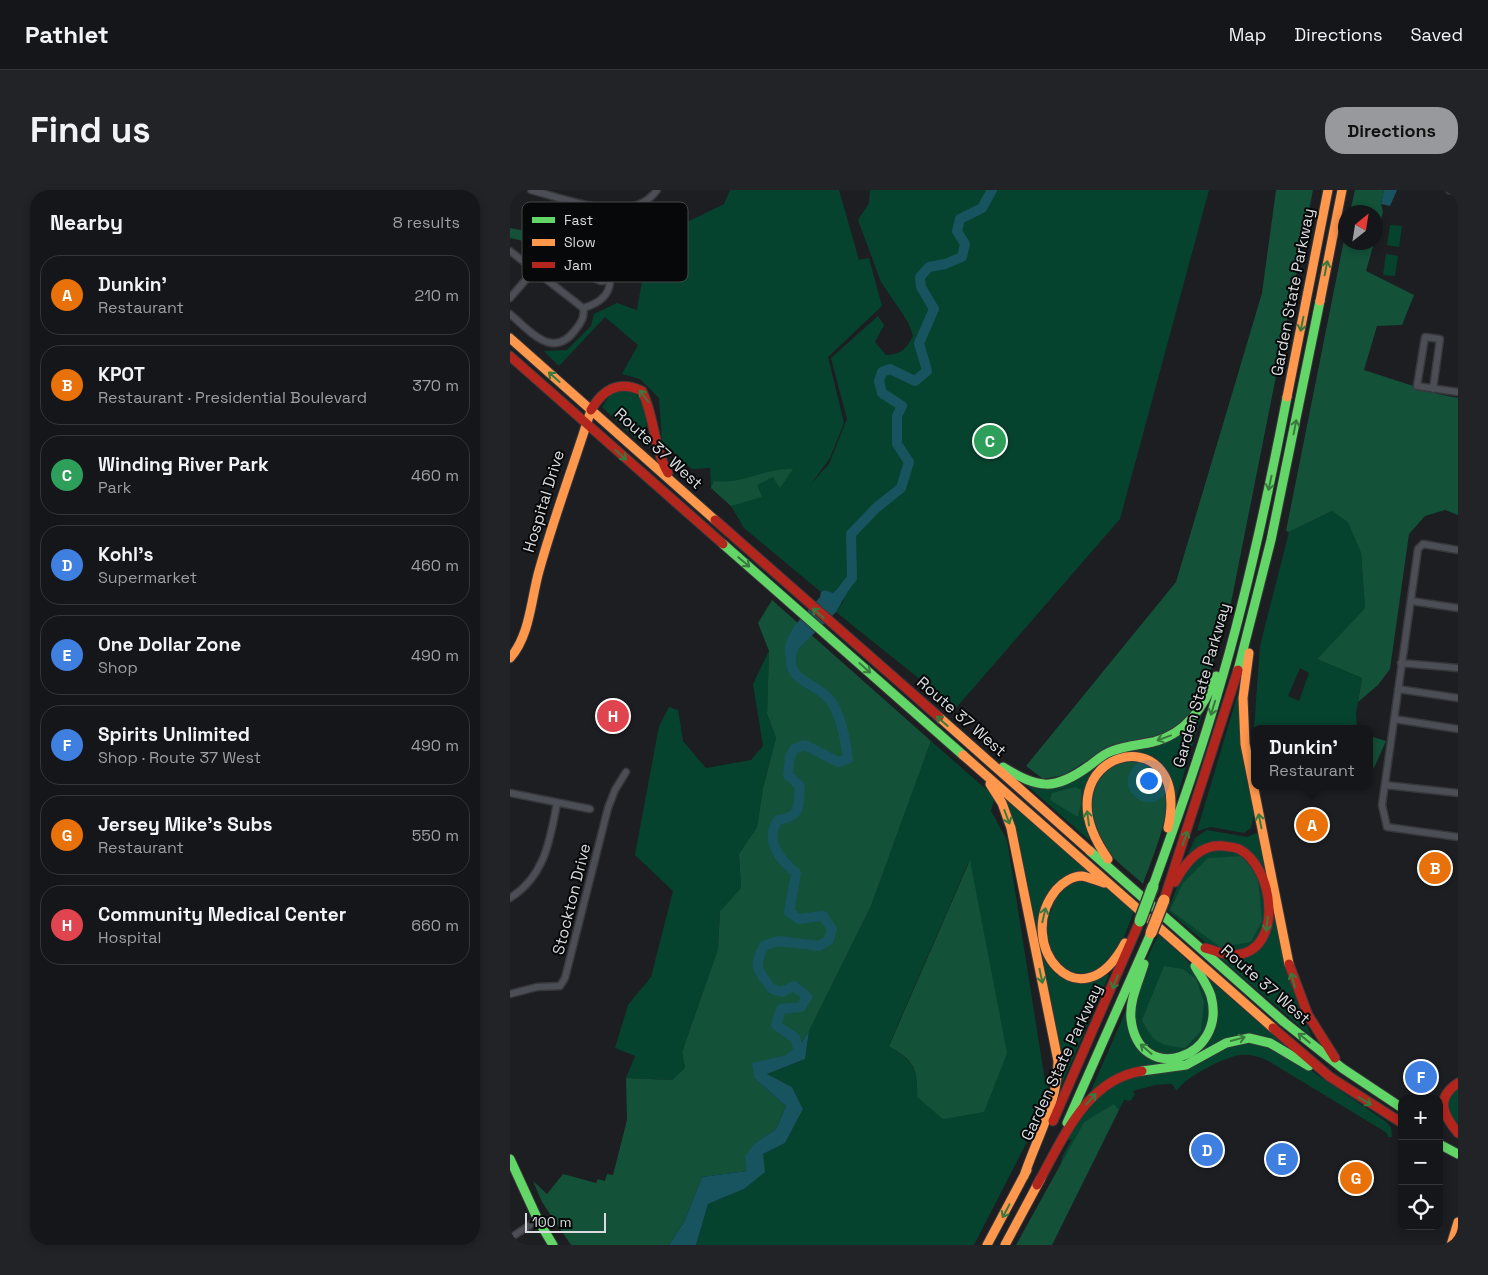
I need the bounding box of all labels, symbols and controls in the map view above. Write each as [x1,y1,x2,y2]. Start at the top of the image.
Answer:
text: Pathlet [25,19,109,50]
text: Map [1229,23,1266,46]
text: Directions [1294,23,1383,46]
text: Saved [1411,23,1463,46]
button: Directions [1325,107,1458,154]
text: Find us [30,108,151,152]
legend [522,202,688,282]
north arrow [1338,205,1383,250]
street label: Garden State Parkway [1266,206,1319,378]
text: Nearby [50,209,123,236]
text: Fast [564,211,593,229]
text: 8 results [393,212,460,233]
text: Slow [564,233,596,251]
text: Jam [564,256,592,274]
one-way arrow [1322,261,1332,277]
text: Dunkin' [98,272,167,297]
text: A [62,285,72,306]
text: 210 m [415,285,459,306]
text: Restaurant [98,297,184,318]
one-way arrow [1297,315,1306,331]
text: KPOT [98,362,145,387]
one-way arrow [548,371,561,383]
text: B [62,375,72,396]
text: 370 m [412,375,459,396]
text: Restaurant · Presidential Boulevard [98,387,367,408]
one-way arrow [639,389,649,403]
street label: Route 37 West [610,403,707,494]
one-way arrow [1290,420,1300,436]
pin: C [974,422,1006,460]
street label: Hospital Drive [518,447,569,555]
one-way arrow [615,449,628,461]
text: Winding River Park [98,452,269,477]
text: C [62,465,72,486]
text: 460 m [411,465,459,486]
one-way arrow [1265,475,1274,491]
text: Park [98,477,131,498]
text: Kohl's [98,542,153,567]
text: D [62,555,72,576]
text: 460 m [411,555,459,576]
one-way arrow [737,557,750,568]
text: Supermarket [98,567,197,588]
street label: Garden State Parkway [1168,600,1235,770]
one-way arrow [812,607,825,619]
text: One Dollar Zone [98,632,241,657]
text: E [63,645,71,666]
text: 490 m [411,645,459,666]
text: Shop [98,657,138,678]
one-way arrow [859,663,872,674]
street label: Route 37 West [913,672,1011,761]
pin: H [597,697,629,735]
one-way arrow [1208,700,1218,716]
one-way arrow [935,715,948,727]
text: Spirits Unlimited [98,722,250,747]
popup [1251,725,1373,790]
one-way arrow [1157,734,1172,743]
text: F [63,735,71,756]
text: 490 m [411,735,459,756]
text: Dunkin' [1269,735,1338,760]
text: Shop · Route 37 West [98,747,261,768]
text: Restaurant [1269,760,1355,781]
your location [1136,768,1162,794]
pin: A [1296,806,1328,844]
one-way arrow [1003,809,1013,824]
one-way arrow [1083,810,1093,826]
text: Jersey Mike's Subs [98,812,273,837]
one-way arrow [1255,813,1264,829]
text: G [62,825,72,846]
text: 550 m [412,825,459,846]
one-way arrow [1181,830,1190,846]
text: Restaurant [98,837,184,858]
street label: Stockton Drive [547,841,595,957]
pin: B [1419,849,1451,887]
text: Community Medical Center [98,902,346,927]
one-way arrow [1040,907,1049,923]
text: H [62,915,72,936]
text: 660 m [411,915,459,936]
one-way arrow [1262,916,1272,932]
text: Hospital [98,927,161,948]
street label: Route 37 West [1217,940,1315,1029]
one-way arrow [1037,967,1047,983]
one-way arrow [1288,972,1298,988]
one-way arrow [1110,974,1120,989]
street label: Garden State Parkway [1016,981,1107,1144]
one-way arrow [1297,1033,1310,1044]
one-way arrow [1229,1034,1245,1044]
one-way arrow [1139,1044,1152,1055]
pin: F [1405,1058,1437,1096]
one-way arrow [1085,1093,1097,1106]
map controls [1398,1095,1443,1230]
button: + [1398,1095,1443,1140]
one-way arrow [1358,1096,1372,1106]
pin: D [1191,1131,1223,1169]
pin: E [1266,1140,1298,1178]
button: − [1398,1140,1443,1185]
pin: G [1340,1159,1372,1197]
button: locate [1398,1185,1443,1230]
one-way arrow [1000,1203,1010,1217]
scale bar [525,1210,606,1233]
text: 100 m [532,1213,571,1231]

